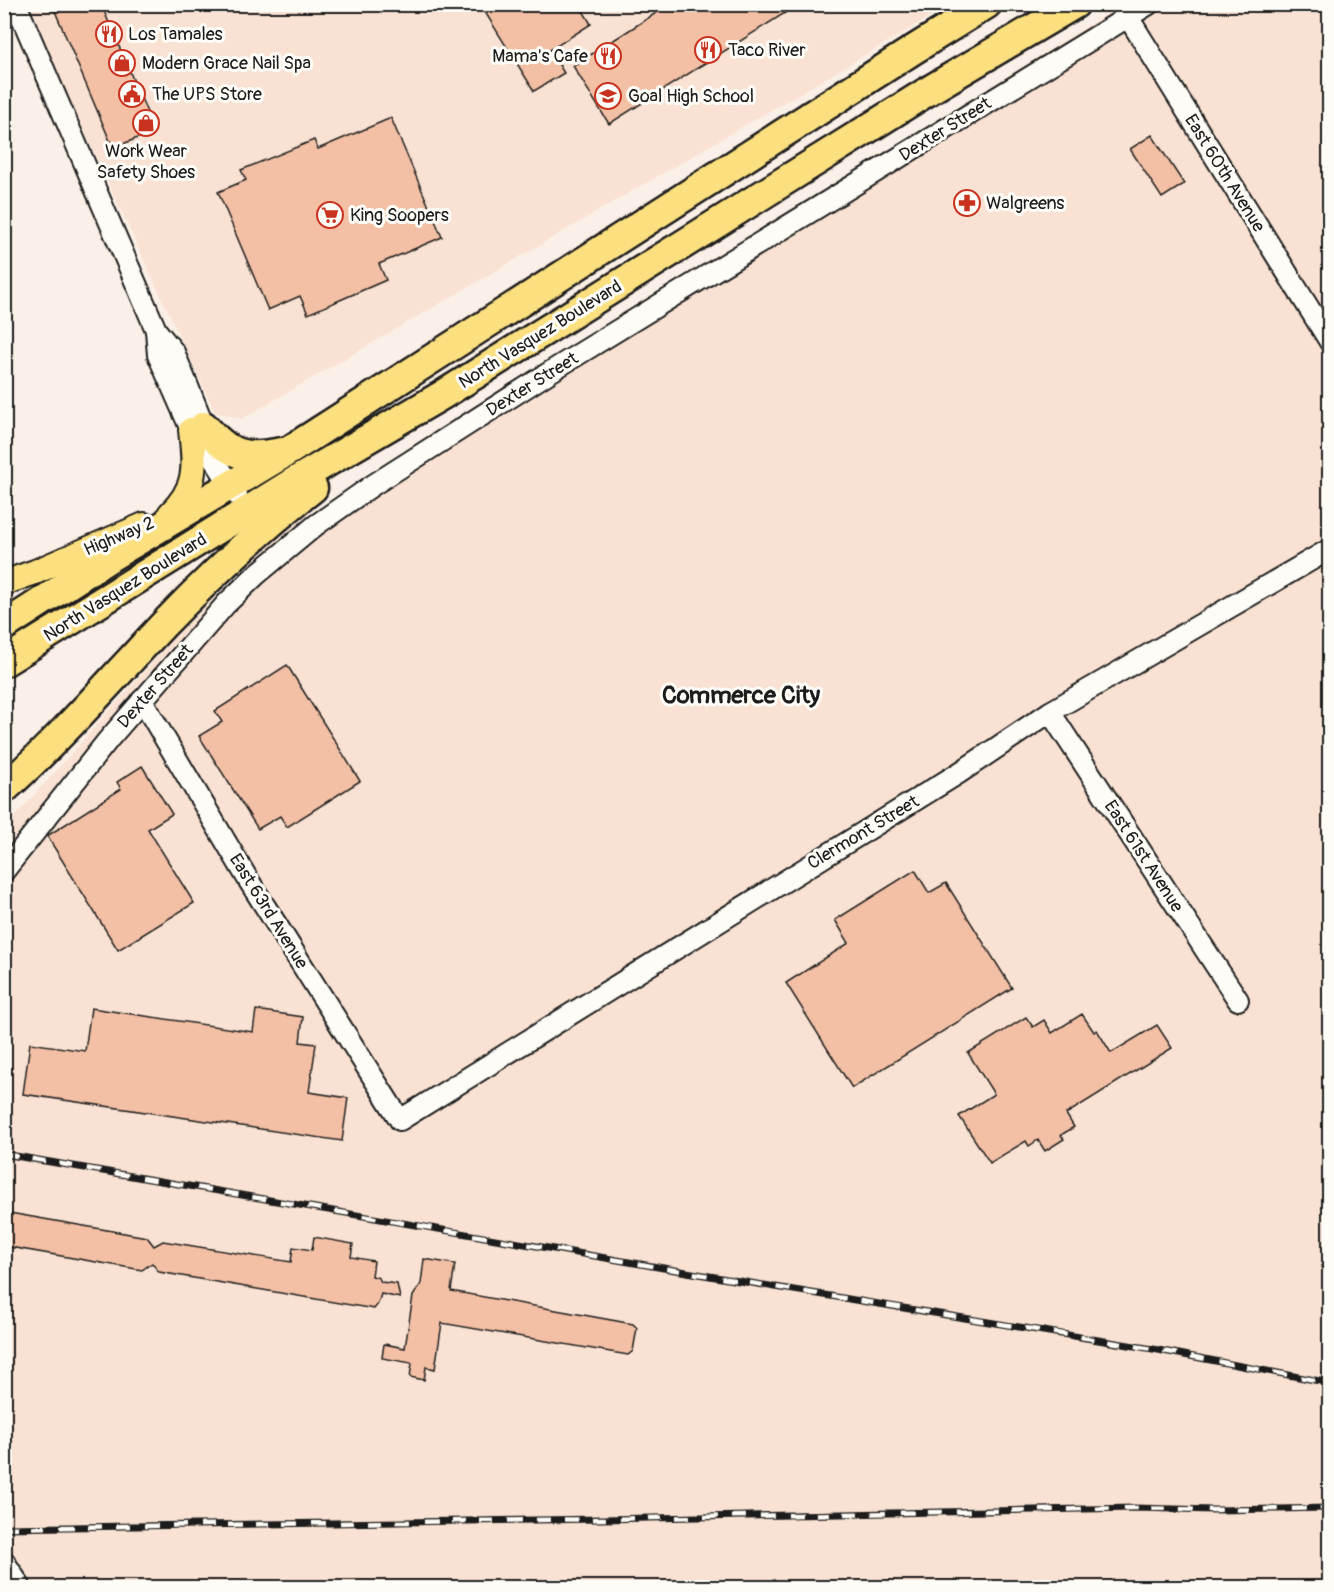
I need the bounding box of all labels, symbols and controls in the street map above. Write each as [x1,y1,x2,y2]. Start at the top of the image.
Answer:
restaurant icon: Los Tamales [94,19,124,49]
place label: Los Tamales [128,23,223,46]
restaurant icon: Taco River [693,35,723,65]
place label: Taco River [728,39,806,62]
restaurant icon: Mama's Cafe [593,41,623,71]
place label: Mama's Cafe [492,45,588,68]
shop icon: Modern Grace Nail Spa [107,48,137,78]
place label: Modern Grace Nail Spa [142,52,311,75]
public building icon: The UPS Store [117,79,147,109]
school or university icon: Goal High School [593,81,623,111]
place label: The UPS Store [152,83,262,106]
place label: Goal High School [628,85,754,108]
street label: Dexter Street [895,92,996,167]
shop icon: Work Wear Safety Shoes [131,108,161,138]
street label: East 60th Avenue [1179,110,1270,237]
place label: Work Wear Safety Shoes [97,140,195,184]
pharmacy icon: Walgreens [952,188,982,218]
place label: Walgreens [986,192,1064,215]
supermarket icon: King Soopers [315,200,345,230]
place label: King Soopers [350,204,449,227]
street label: North Vasquez Boulevard [454,275,626,394]
street label: Dexter Street [482,347,583,422]
street label: Highway 2 [80,511,158,562]
street label: North Vasquez Boulevard [39,528,211,647]
street label: Dexter Street [112,639,199,733]
district label: Commerce City [662,681,821,710]
street label: Clermont Street [803,790,924,875]
street label: East 61st Avenue [1099,796,1188,917]
street label: East 63rd Avenue [224,849,313,973]

